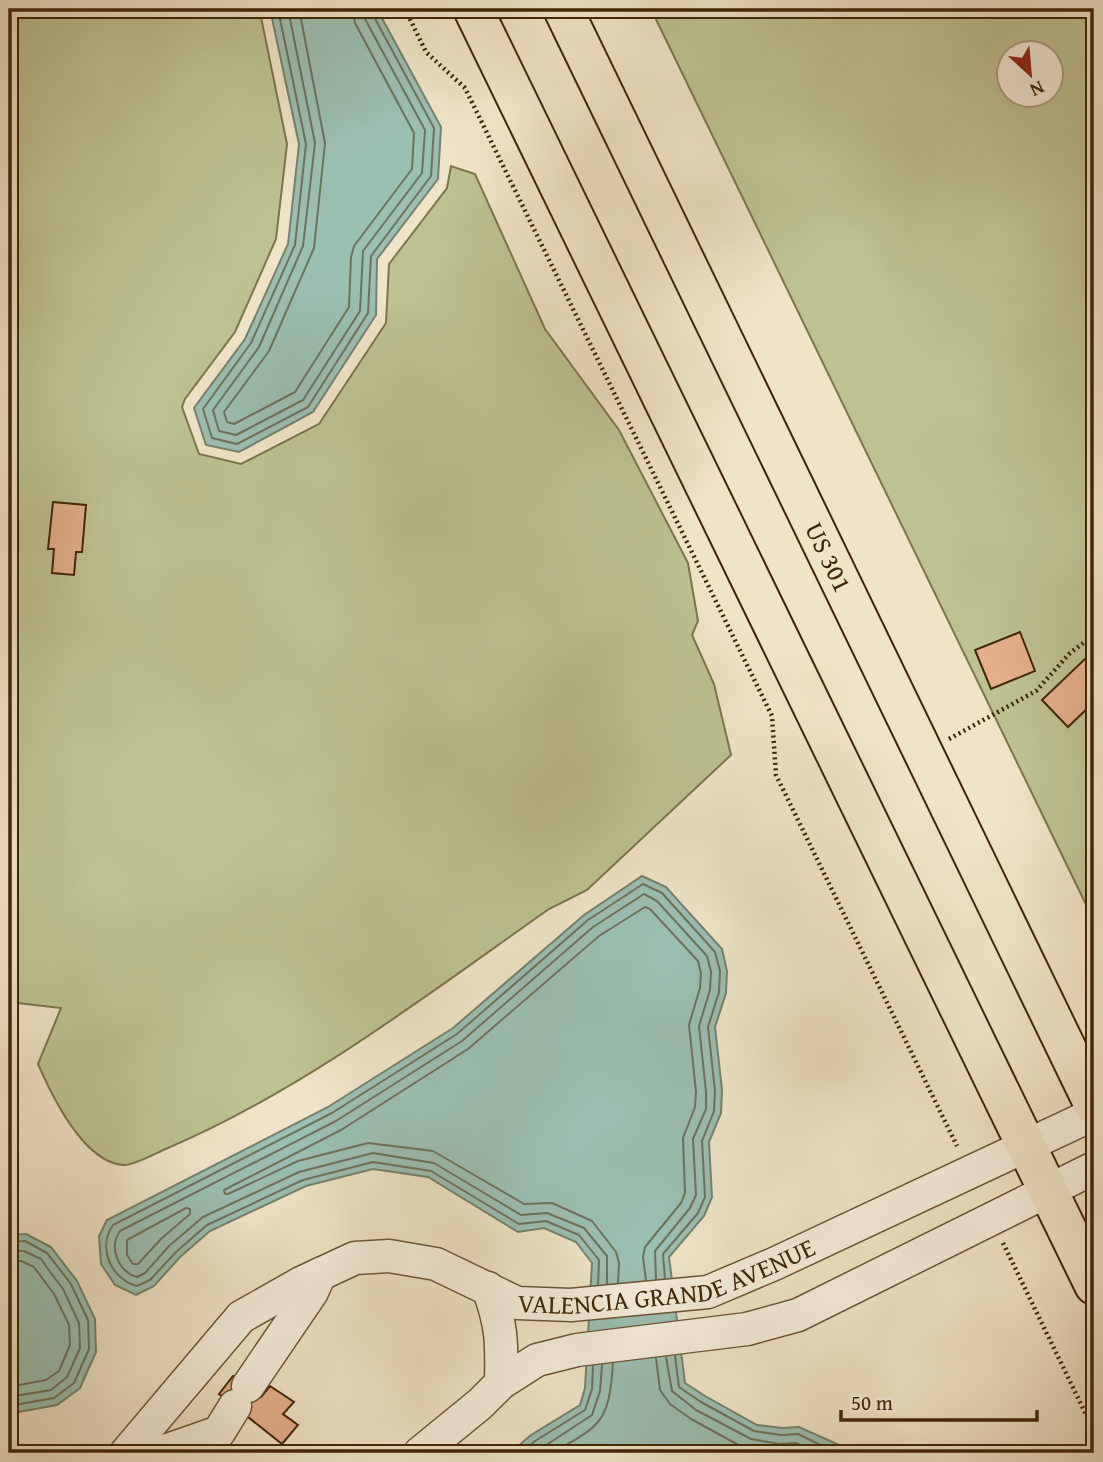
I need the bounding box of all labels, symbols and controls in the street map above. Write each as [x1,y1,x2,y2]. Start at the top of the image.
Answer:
north arrow [995,38,1064,108]
text: N [1025,74,1049,105]
street label: US 301 [795,515,862,598]
street label: VALENCIA GRANDE AVENUE [517,1228,821,1324]
scale bar [841,1378,1036,1422]
text: 50 m [851,1387,893,1418]

